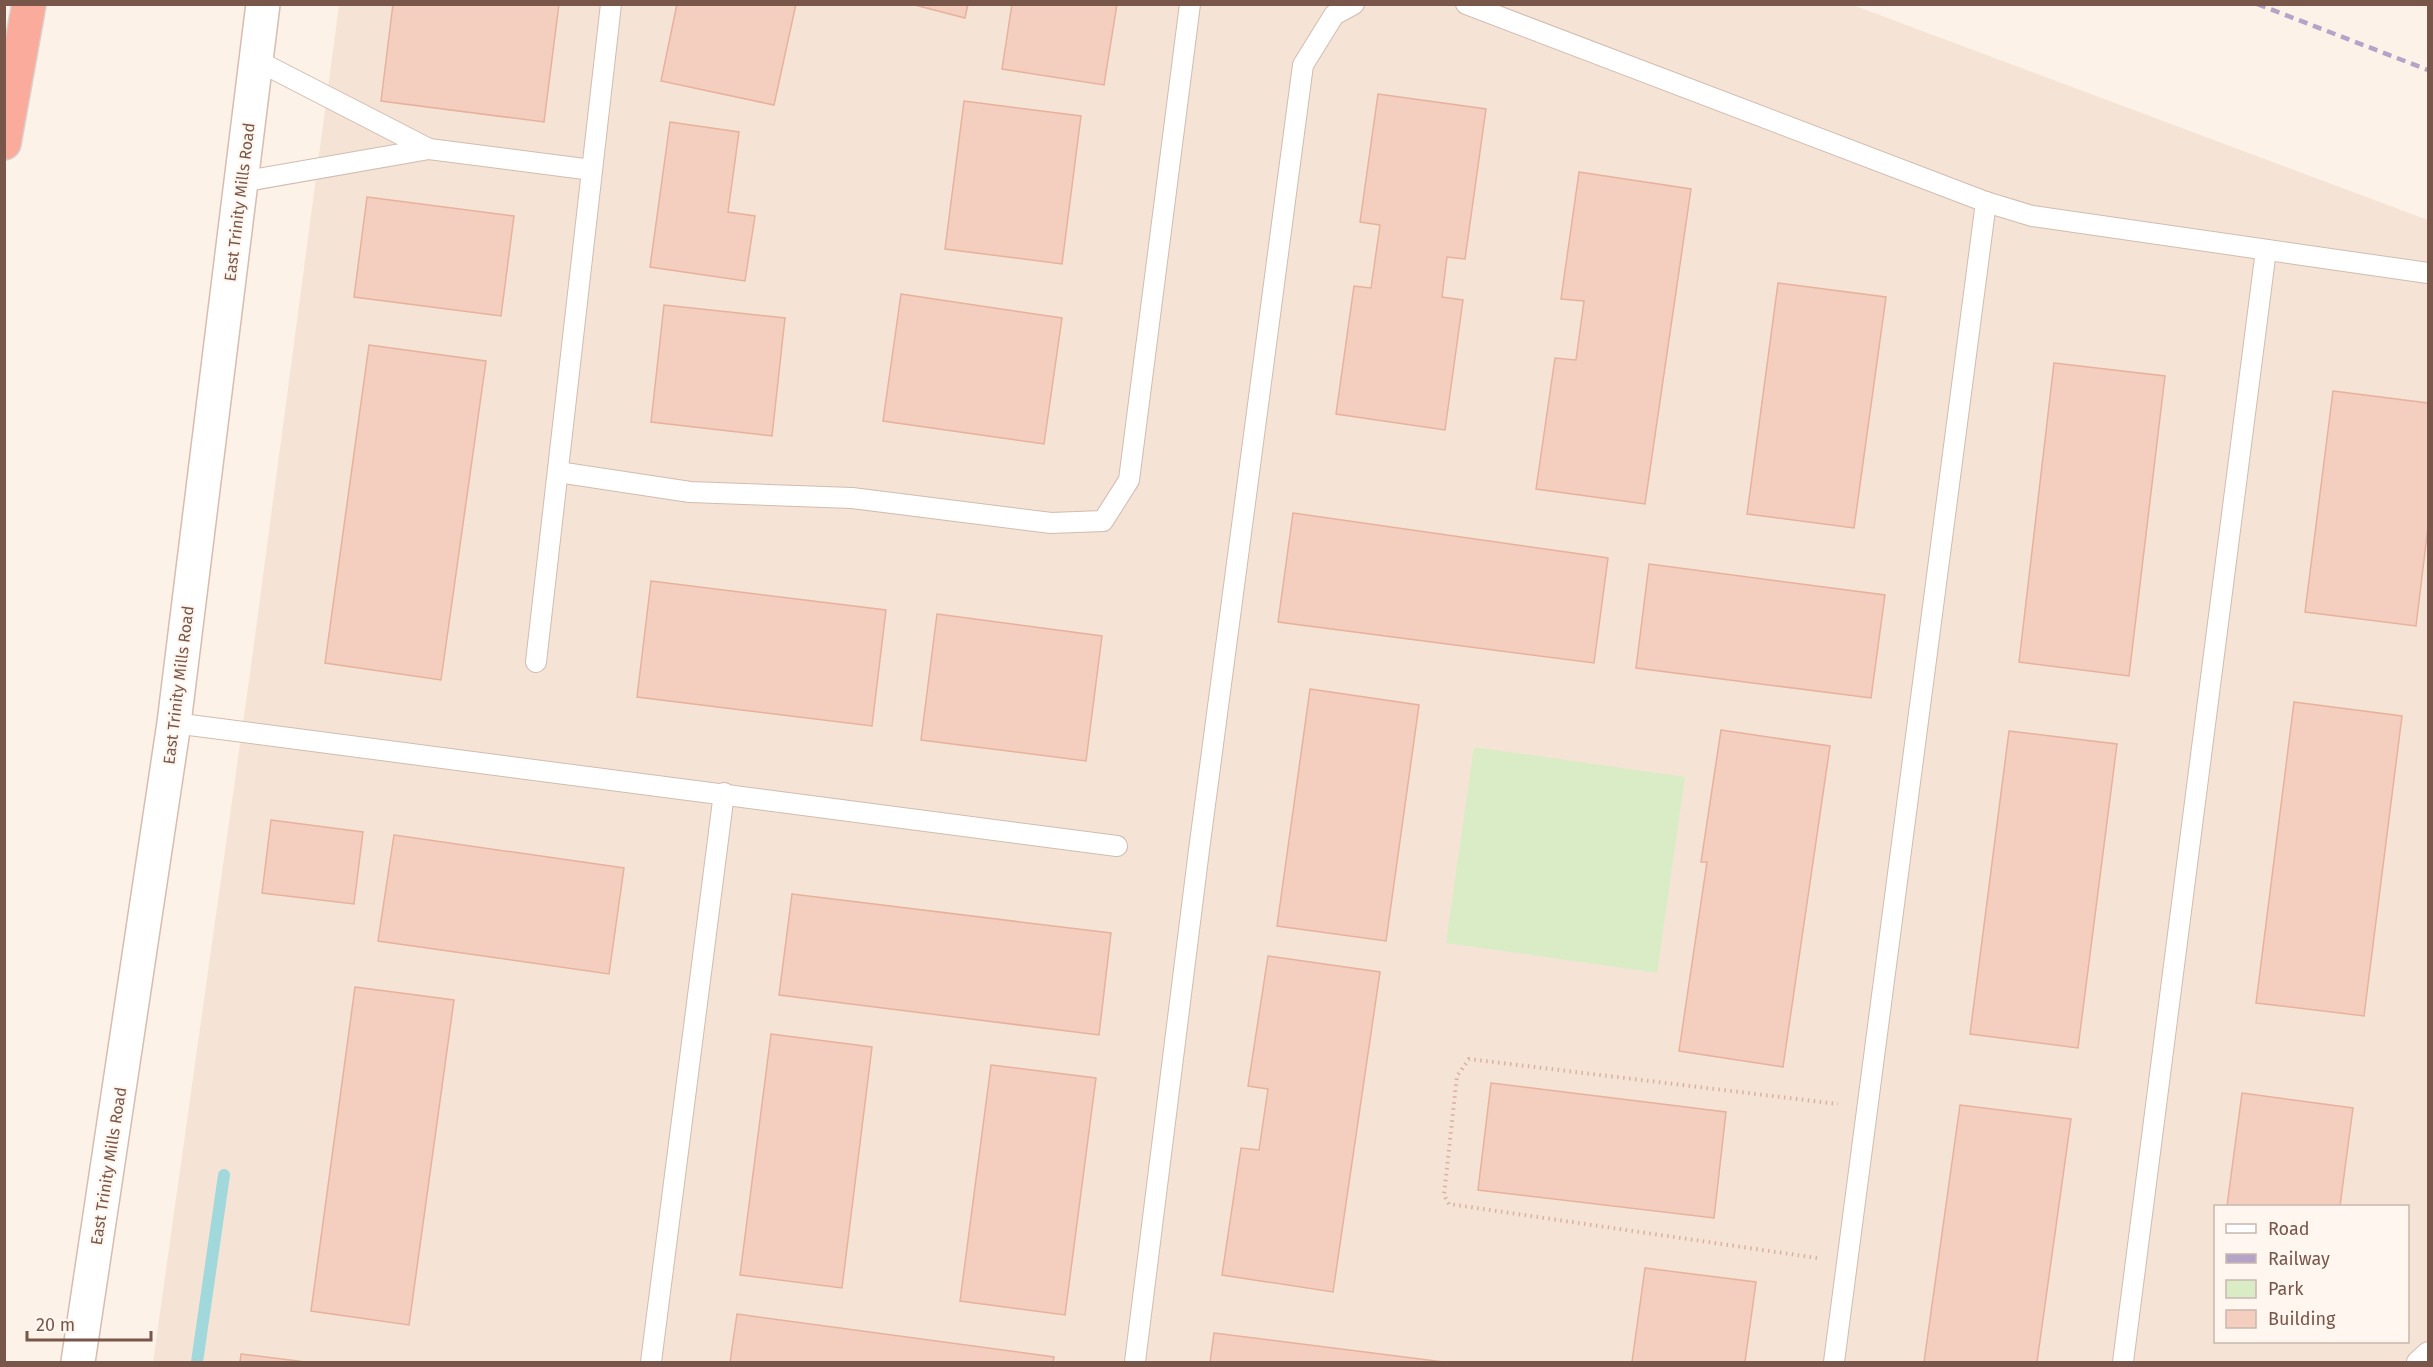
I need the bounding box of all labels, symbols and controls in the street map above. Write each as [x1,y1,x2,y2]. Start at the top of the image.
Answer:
street label: East Trinity Mills Road [220,122,259,282]
street label: East Trinity Mills Road [159,605,198,765]
street label: East Trinity Mills Road [87,1086,130,1246]
legend [2214,1205,2409,1343]
text: Road [2268,1218,2310,1240]
text: Railway [2268,1248,2330,1270]
text: Park [2268,1278,2304,1300]
scale bar [27,1304,152,1342]
text: Building [2268,1308,2336,1330]
text: 20 m [36,1314,75,1336]

